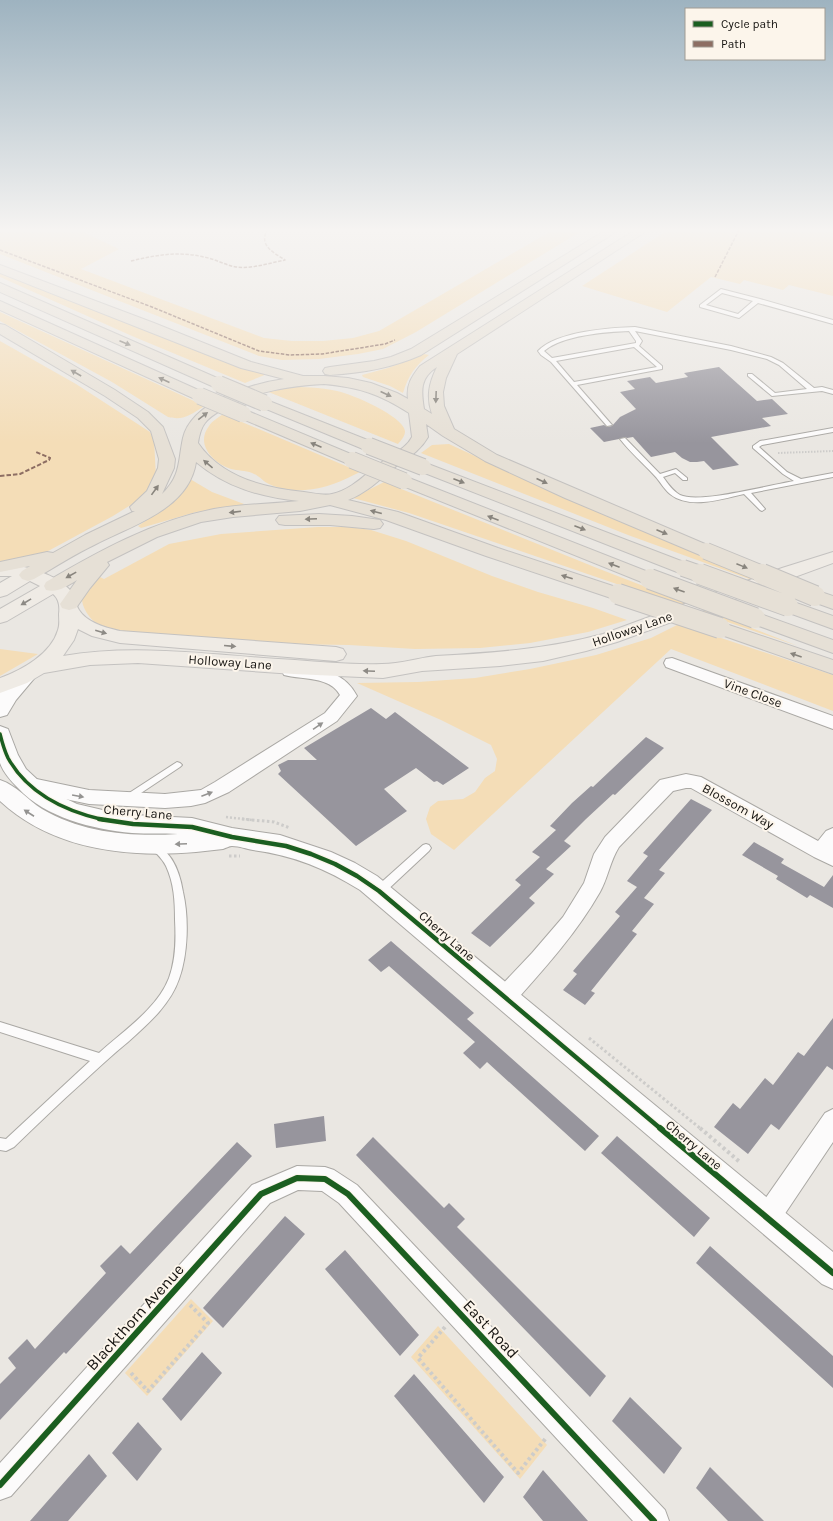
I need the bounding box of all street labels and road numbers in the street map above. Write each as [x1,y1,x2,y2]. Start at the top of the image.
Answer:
street label: Holloway Lane [590,608,674,650]
street label: Holloway Lane [188,652,273,672]
street label: Vine Close [722,676,785,711]
street label: Blossom Way [700,780,776,832]
street label: Cherry Lane [103,802,173,822]
street label: Cherry Lane [416,908,478,964]
street label: Cherry Lane [663,1117,725,1173]
street label: Blackthorn Avenue [82,1260,188,1374]
street label: East Road [459,1296,523,1362]

